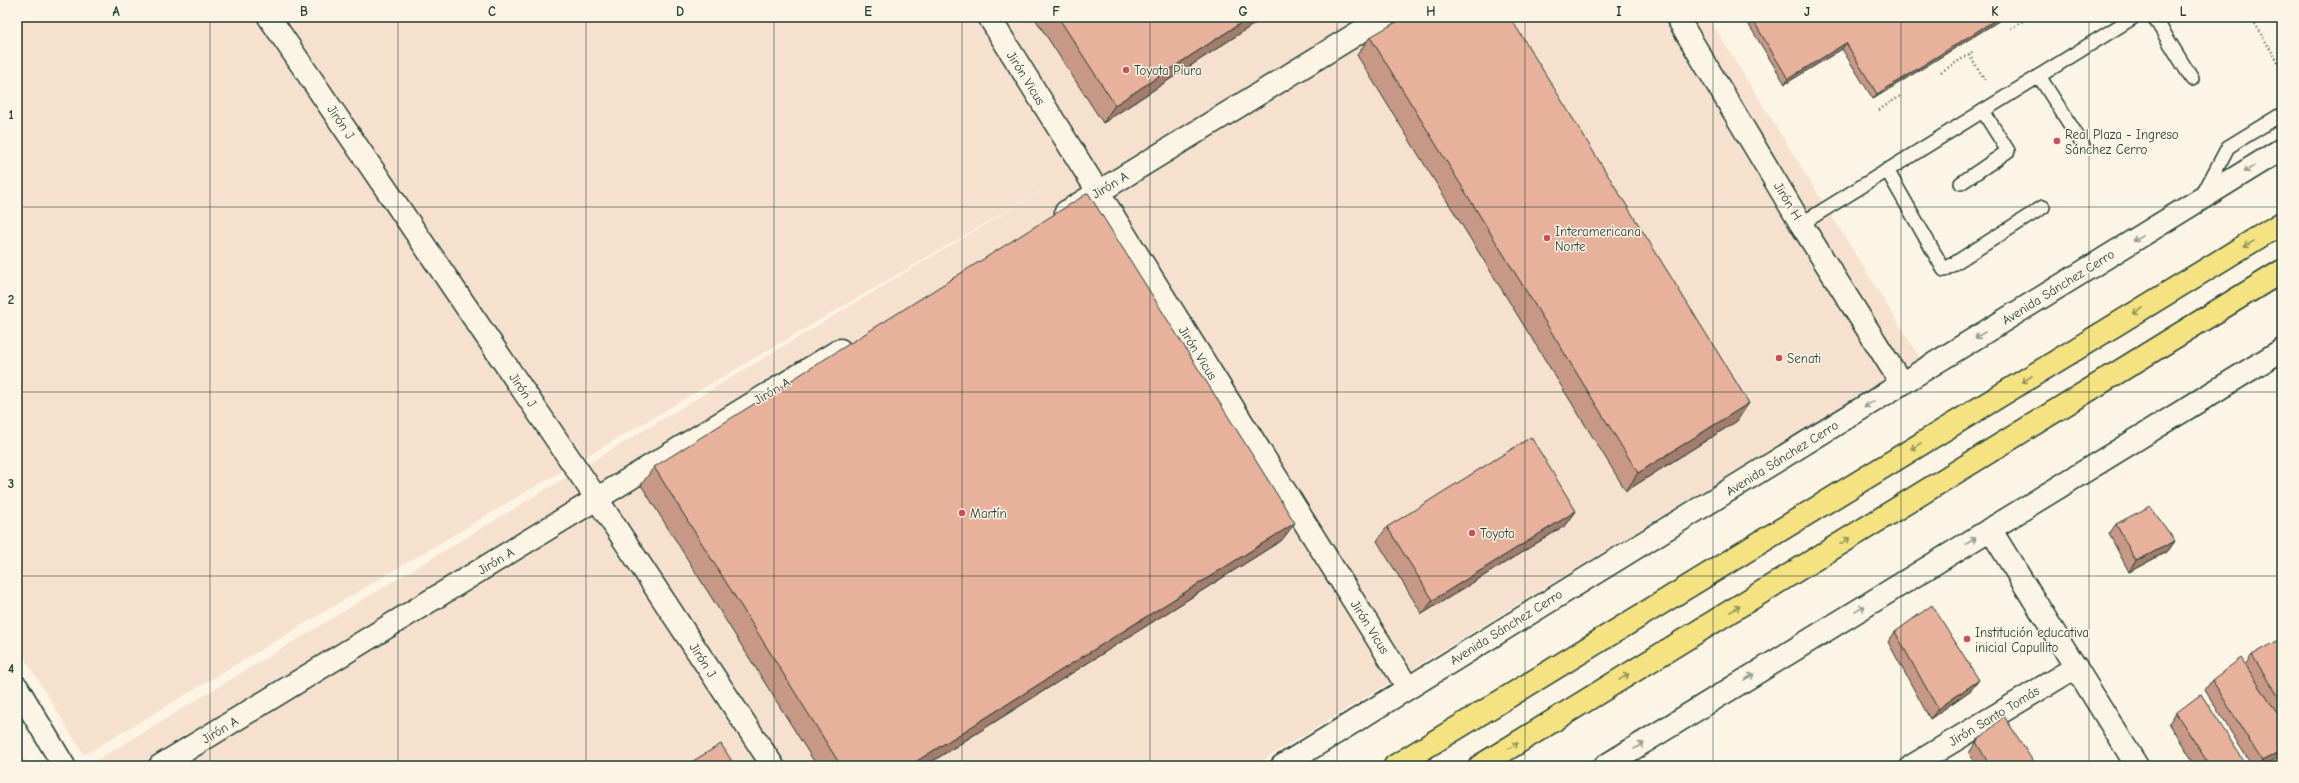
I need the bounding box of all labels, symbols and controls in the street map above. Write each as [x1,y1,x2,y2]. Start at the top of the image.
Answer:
text: A [112,4,120,19]
text: B [300,4,308,19]
text: C [488,4,496,19]
text: D [676,4,684,19]
text: E [864,4,872,19]
text: F [1052,4,1060,19]
text: G [1238,4,1248,19]
text: H [1426,4,1436,19]
text: I [1616,4,1622,19]
text: J [1804,4,1810,19]
text: K [1991,4,1999,19]
text: L [2180,4,2187,19]
street label: Jirón Vicus [1004,48,1048,108]
place label: Toyota Piura [1134,63,1202,78]
marker: Toyota Piura [1121,65,1131,75]
street label: Jirón J [324,102,358,142]
text: 1 [8,107,14,122]
place label: Real Plaza - Ingreso Sánchez Cerro [2065,127,2179,157]
marker: Real Plaza - Ingreso Sánchez Cerro [2052,136,2062,146]
one-way arrow [2243,166,2255,174]
street label: Jirón A [1089,168,1131,202]
street label: Jirón H [1771,179,1805,223]
place label: Interamericana Norte [1555,224,1641,254]
marker: Interamericana Norte [1542,233,1552,243]
one-way arrow [2132,234,2144,242]
one-way arrow [2243,240,2255,248]
street label: Avenida Sánchez Cerro [1999,246,2117,328]
text: 2 [8,292,14,307]
one-way arrow [2132,308,2144,316]
street label: Jirón Vicus [1176,323,1220,383]
one-way arrow [1974,332,1986,340]
place label: Senati [1787,351,1821,366]
marker: Senati [1774,353,1784,363]
street label: Jirón J [506,370,540,410]
street label: Jirón A [751,374,793,408]
one-way arrow [2022,375,2033,383]
one-way arrow [1863,400,1875,408]
street label: Avenida Sánchez Cerro [1723,417,1841,499]
one-way arrow [1910,443,1922,451]
text: 3 [8,476,14,491]
place label: Martín [970,506,1007,521]
marker: Martín [957,508,967,518]
place label: Toyota [1480,526,1515,541]
marker: Toyota [1467,528,1477,538]
one-way arrow [1839,536,1851,544]
one-way arrow [1964,536,1976,544]
street label: Jirón A [475,544,517,578]
street label: Avenida Sánchez Cerro [1447,586,1565,668]
street label: Jirón Vicus [1348,597,1392,657]
one-way arrow [1729,605,1740,613]
one-way arrow [1854,605,1865,613]
place label: Institución educativa inicial Capullito [1975,625,2089,655]
marker: Institución educativa inicial Capullito [1962,634,1972,644]
street label: Jirón J [686,640,720,680]
text: 4 [8,661,14,676]
one-way arrow [1618,673,1630,681]
one-way arrow [1743,673,1755,681]
street label: Jirón Santo Tomás [1946,683,2042,749]
street label: Jirón A [199,713,241,747]
one-way arrow [1507,741,1519,749]
one-way arrow [1633,741,1645,749]

